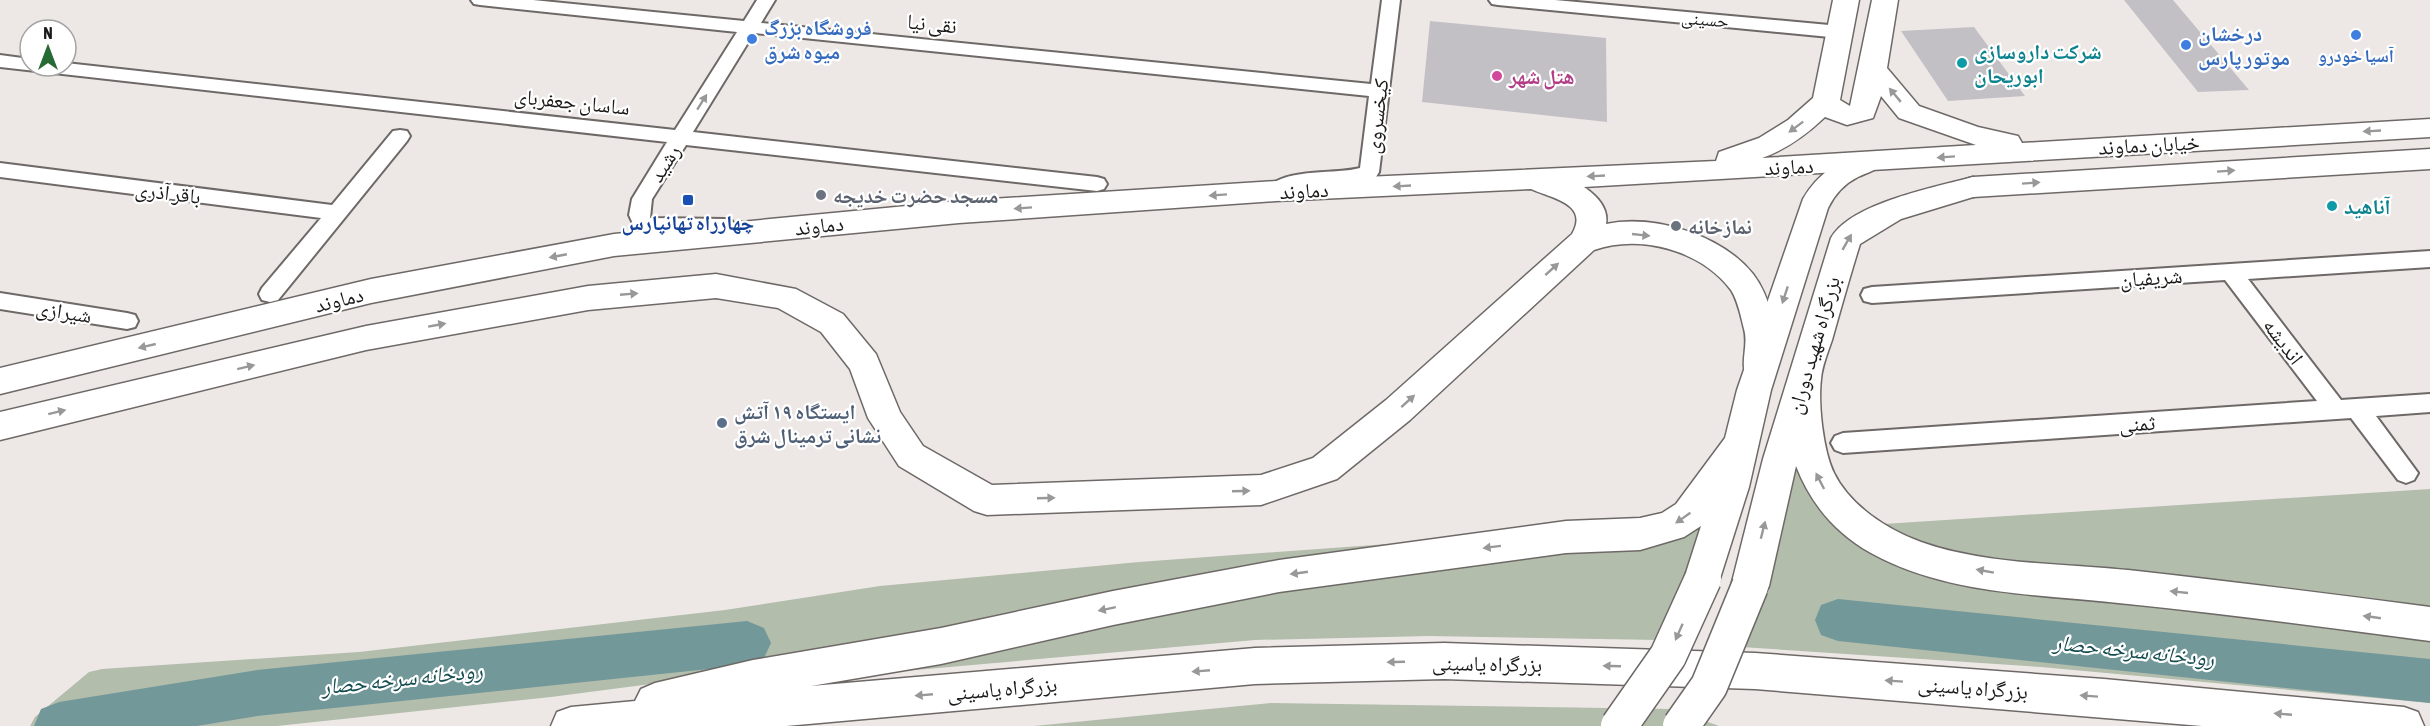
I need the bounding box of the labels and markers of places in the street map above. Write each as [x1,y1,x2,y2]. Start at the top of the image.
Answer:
place label: فروشگاه بزرگ میوه شرق [764,15,872,65]
place label: درخشان موتور پارس [2198,21,2290,71]
marker: آسیا خودرو [2349,28,2363,42]
marker: فروشگاه بزرگ میوه شرق [745,32,759,46]
marker: درخشان موتور پارس [2179,38,2193,52]
place label: شرکت داروسازی ابوریحان [1974,39,2102,88]
place label: آسیا خودرو [2318,45,2394,66]
marker: شرکت داروسازی ابوریحان [1955,56,1969,70]
place label: هتل شهر [1508,64,1575,90]
marker: هتل شهر [1490,69,1504,83]
place label: مسجد حضرت خدیجه [833,183,999,208]
marker: مسجد حضرت خدیجه [814,188,828,202]
marker: چهارراه تهانپارس [681,193,695,207]
place label: آناهید [2344,194,2391,219]
marker: آناهید [2325,199,2339,213]
place label: چهارراه تهانپارس [622,210,754,236]
place label: نمازخانه [1688,214,1752,238]
marker: نمازخانه [1669,219,1683,233]
place label: ایستگاه ۱۹ آتش نشانی ترمینال شرق [734,399,881,449]
marker: ایستگاه ۱۹ آتش نشانی ترمینال شرق [715,416,729,430]

